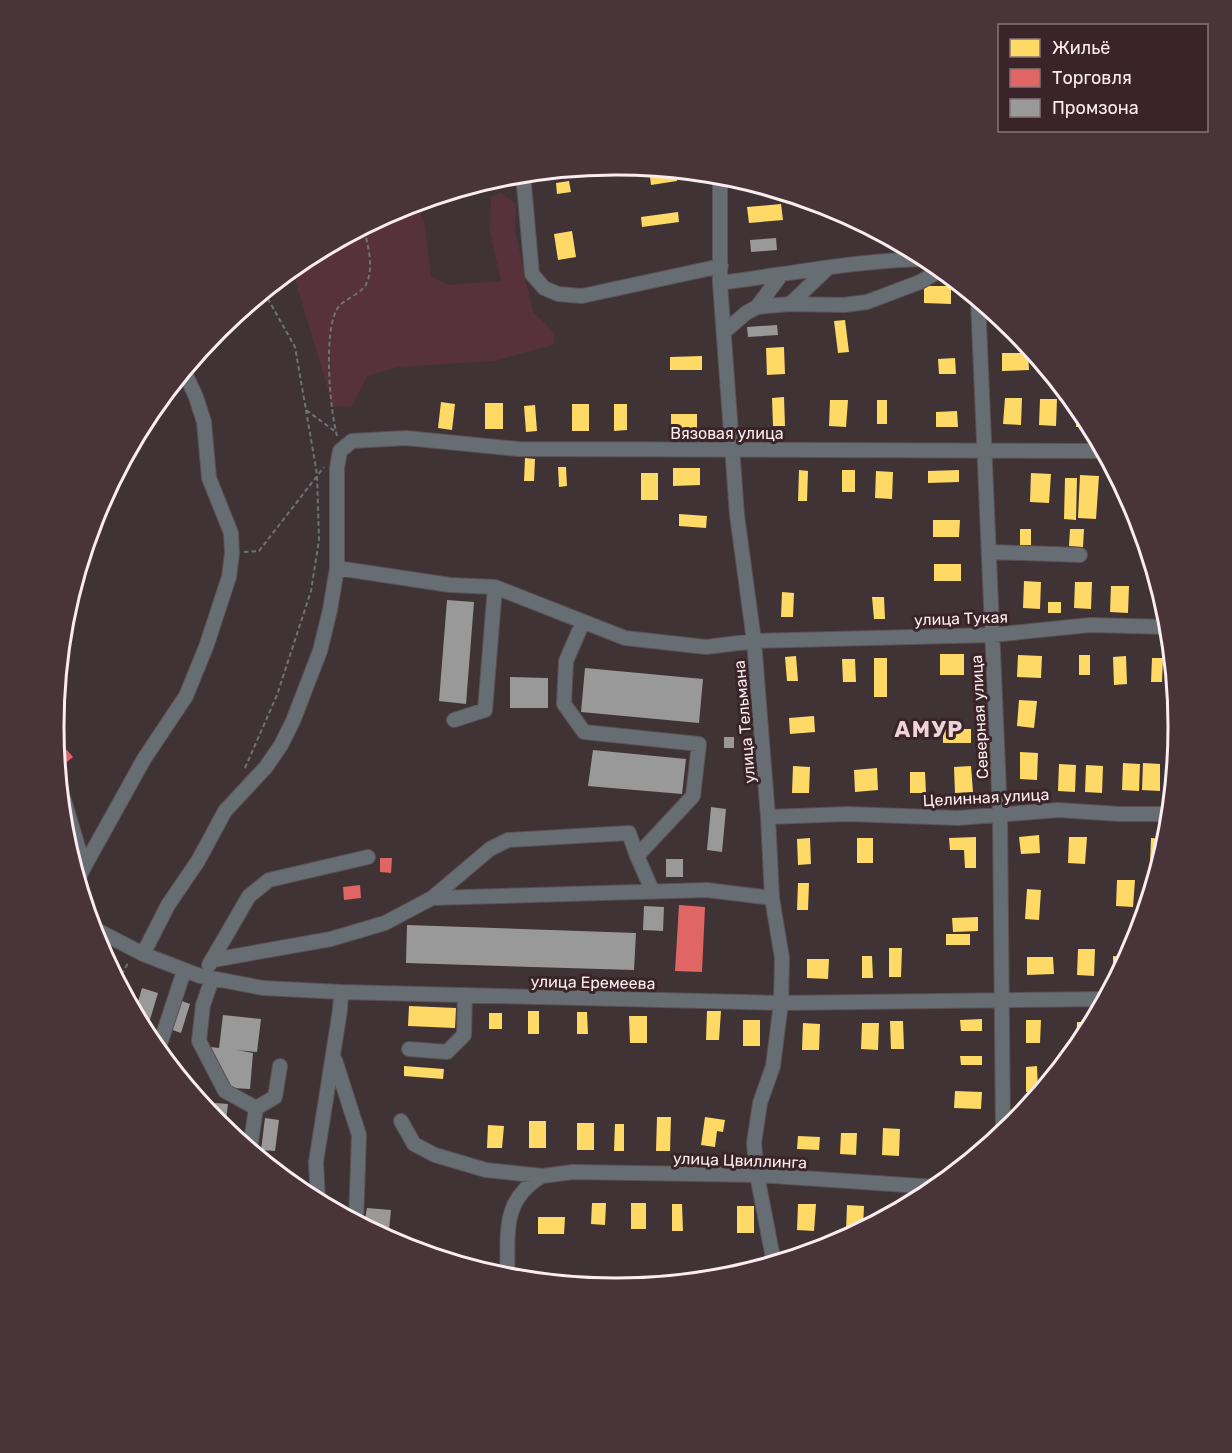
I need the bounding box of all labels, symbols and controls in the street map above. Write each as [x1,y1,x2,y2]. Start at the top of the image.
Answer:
legend [998,24,1208,132]
text: Жильё [1052,37,1110,59]
text: Торговля [1052,67,1132,89]
text: Промзона [1052,97,1139,119]
street label: Вязовая улица [670,424,784,443]
street label: улица Тукая [914,607,1008,630]
street label: Северная улица [967,654,992,780]
street label: улица Тельмана [730,660,759,784]
district label: АМУР [894,716,964,743]
street label: Целинная улица [922,785,1050,810]
street label: улица Еремеева [530,972,656,993]
street label: улица Цвиллинга [673,1149,807,1172]

